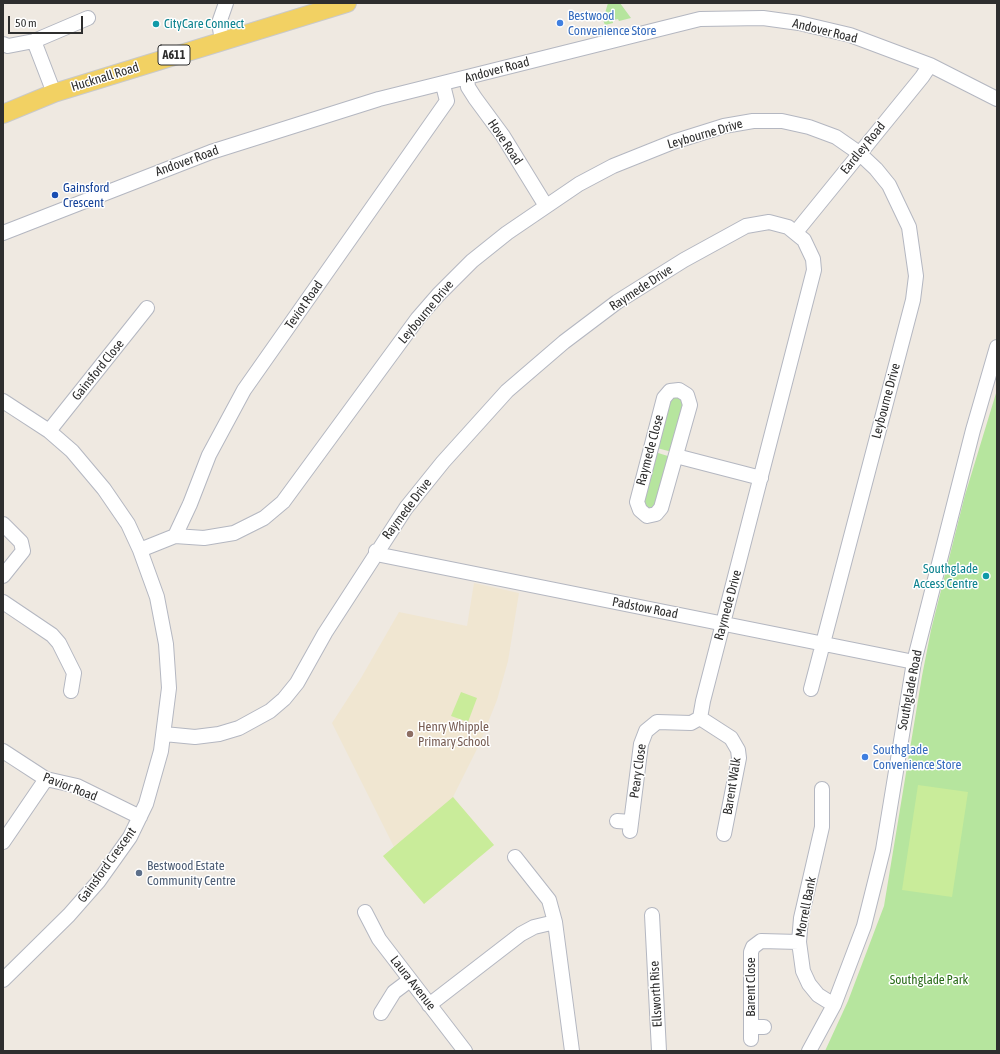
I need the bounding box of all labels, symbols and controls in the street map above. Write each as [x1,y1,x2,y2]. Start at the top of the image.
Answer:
scale bar [10,8,85,34]
place label: Bestwood Convenience Store [568,8,656,39]
street label: Andover Road [791,15,859,47]
text: 50 m [15,16,37,30]
place label: CityCare Connect [164,16,244,32]
marker: Bestwood Convenience Store [555,18,565,28]
marker: CityCare Connect [151,19,161,29]
road number: A611 [158,45,190,65]
street label: Andover Road [463,54,531,86]
street label: Hucknall Road [69,59,141,95]
street label: Hove Road [484,116,526,168]
street label: Leybourne Drive [665,116,745,152]
street label: Eardley Road [837,119,889,177]
street label: Andover Road [153,142,221,180]
place label: Gainsford Crescent [63,180,110,211]
marker: Gainsford Crescent [50,190,60,200]
street label: Raymede Drive [606,262,676,314]
street label: Leybourne Drive [395,277,457,347]
street label: Teviot Road [282,278,326,332]
street label: Gainsford Close [69,336,127,404]
street label: Leybourne Drive [868,361,904,441]
street label: Raymede Close [633,413,667,487]
street label: Raymede Drive [379,475,435,543]
place label: Southglade Access Centre [914,561,978,592]
street label: Raymede Drive [711,568,745,642]
marker: Southglade Access Centre [981,571,991,581]
street label: Padstow Road [611,594,679,622]
street label: Southglade Road [895,648,925,732]
place label: Henry Whipple Primary School [418,719,490,750]
marker: Henry Whipple Primary School [405,729,415,739]
place label: Southglade Convenience Store [873,742,961,773]
street label: Peary Close [626,743,650,799]
marker: Southglade Convenience Store [860,752,870,762]
street label: Barent Walk [720,756,744,816]
street label: Pavior Road [41,769,99,805]
street label: Gainsford Crescent [74,824,140,906]
place label: Bestwood Estate Community Centre [147,858,236,889]
marker: Bestwood Estate Community Centre [134,868,144,878]
street label: Morrell Bank [792,875,820,939]
street label: Laura Avenue [387,953,439,1013]
street label: Barent Close [743,957,759,1017]
street label: Ellsworth Rise [646,961,666,1027]
park label: Southglade Park [890,972,968,988]

